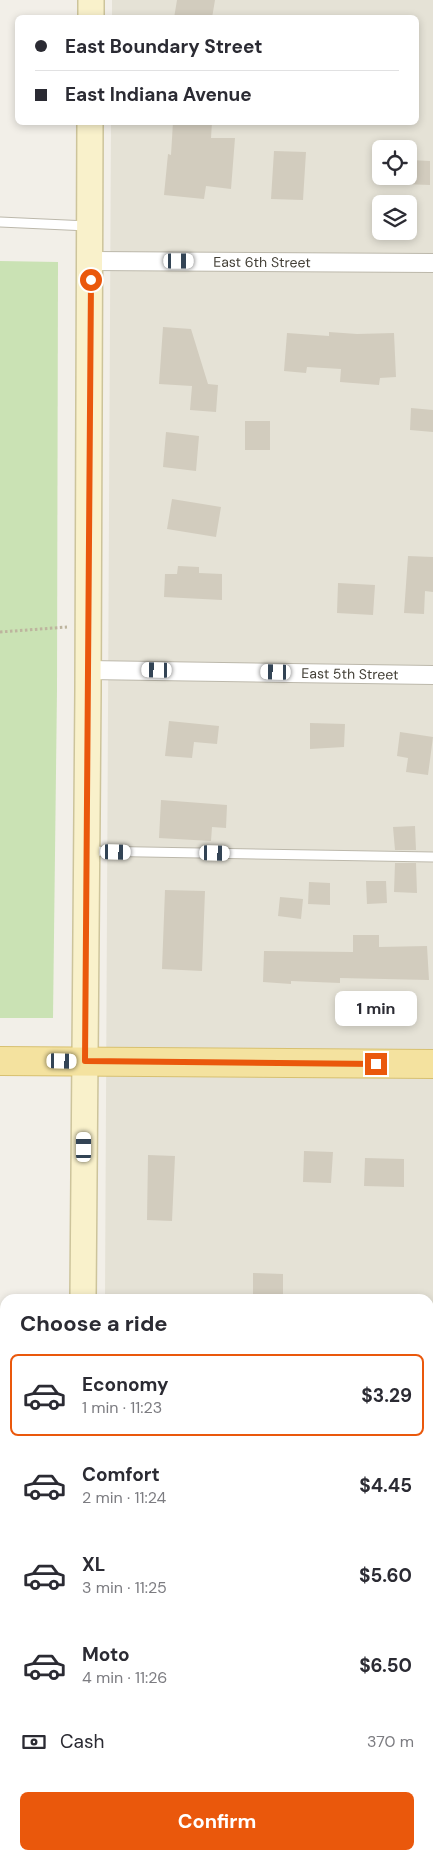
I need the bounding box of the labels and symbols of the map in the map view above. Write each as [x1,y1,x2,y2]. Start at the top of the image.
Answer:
street label: East 6th Street [213,253,311,271]
car [164,254,194,269]
route start [80,269,102,291]
car [141,662,172,678]
car [260,664,291,680]
street label: East 5th Street [301,664,399,683]
car [100,844,131,860]
car [199,845,230,861]
callout: 1 min [335,992,417,1026]
car [46,1053,77,1069]
route end [365,1053,387,1075]
car [76,1132,91,1162]

